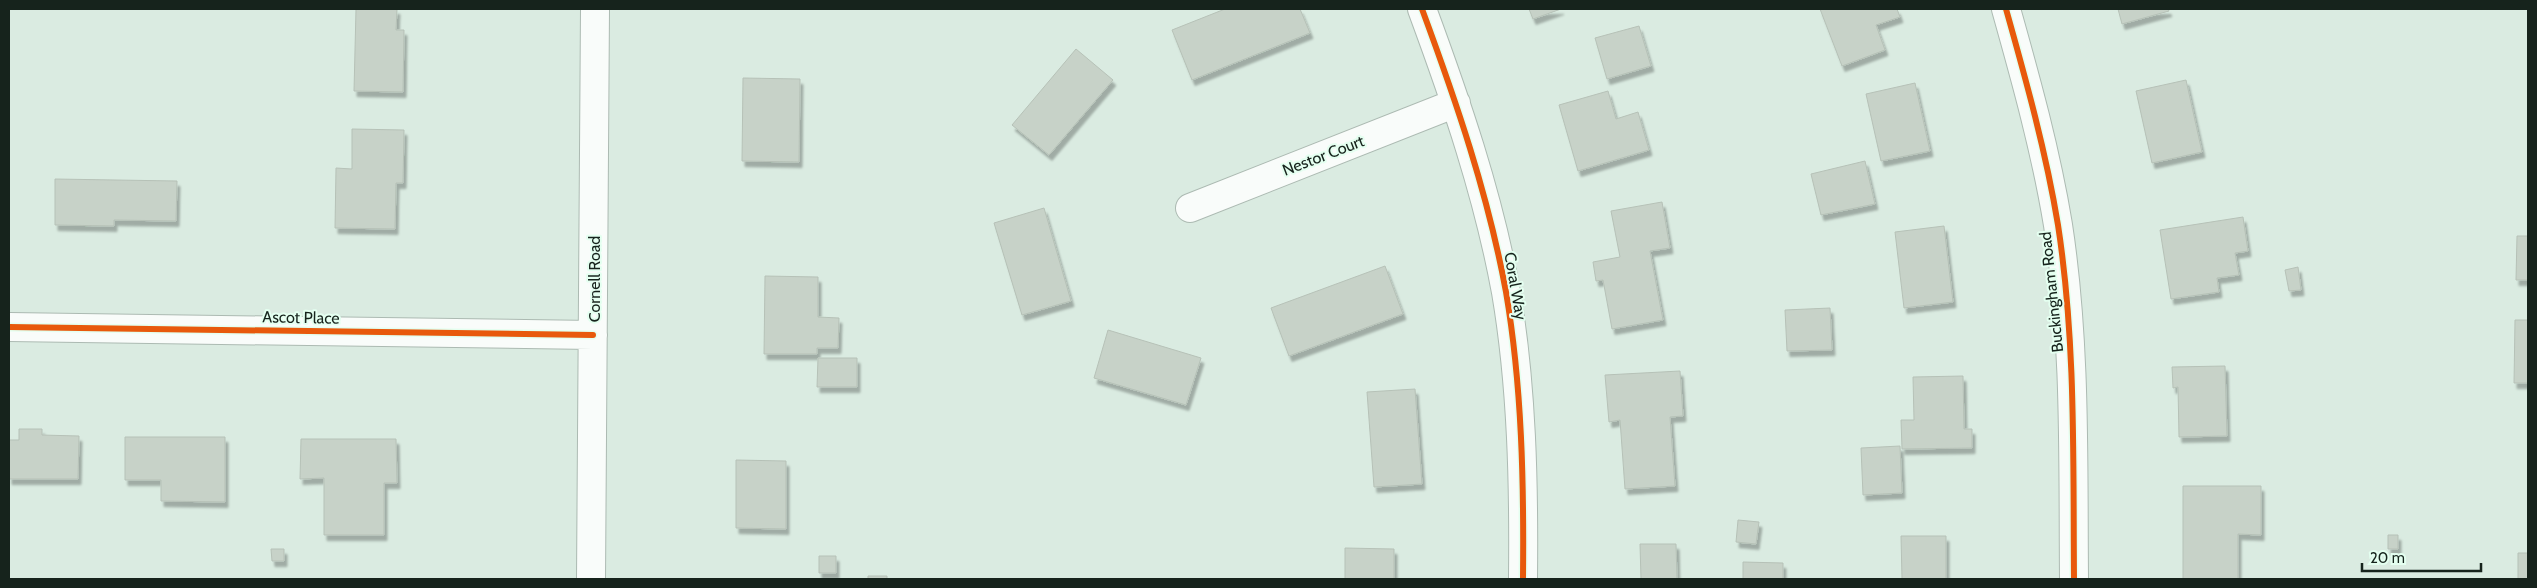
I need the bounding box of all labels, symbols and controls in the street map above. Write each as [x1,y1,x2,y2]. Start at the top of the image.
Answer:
street label: Nestor Court [1280,131,1367,180]
street label: Buckingham Road [2036,231,2067,353]
street label: Cornell Road [585,236,604,322]
street label: Coral Way [1500,251,1531,321]
street label: Ascot Place [262,307,340,328]
scale bar [2362,540,2481,572]
text: 20 m [2370,549,2405,567]

